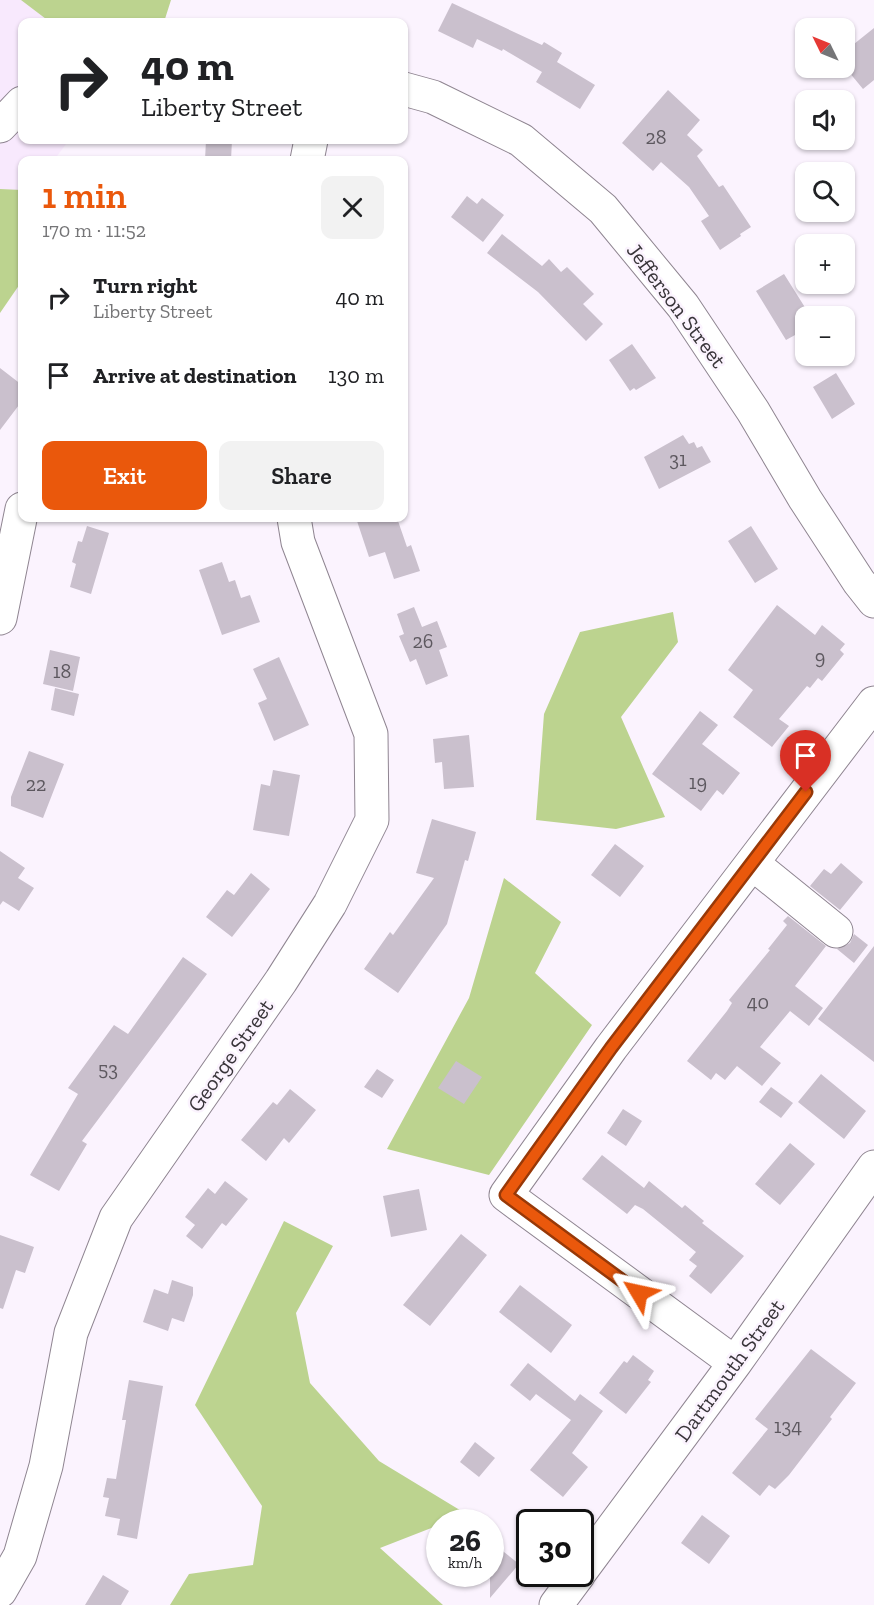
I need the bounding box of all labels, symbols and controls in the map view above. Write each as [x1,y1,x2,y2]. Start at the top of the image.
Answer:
north arrow [795,18,855,78]
map controls [795,18,855,366]
text: 40 m [141,40,234,91]
icon: right [42,42,120,120]
button: sound [795,90,855,150]
text: Liberty Street [141,91,302,123]
house number: 28 [645,125,667,149]
button: search [795,162,855,222]
text: 1 min [42,174,127,217]
button: close [321,176,384,239]
text: 170 m · 11:52 [42,218,146,242]
button: + [795,234,855,294]
street label: Jefferson Street [621,238,733,374]
text: Turn right [93,272,197,299]
icon: right [42,281,75,314]
text: 40 m [335,284,384,311]
text: Liberty Street [93,299,212,323]
button: − [795,306,855,366]
icon: arrive [42,359,75,392]
text: Arrive at destination [93,362,296,389]
text: 130 m [328,362,384,389]
button: Exit [42,441,207,510]
button: Share [219,441,384,510]
house number: 31 [669,447,687,471]
house number: 26 [413,629,433,653]
house number: 9 [815,645,825,669]
house number: 18 [53,659,71,683]
pin [780,730,831,792]
icon: arrive [789,739,822,772]
house number: 19 [689,770,707,794]
house number: 22 [26,772,46,796]
house number: 40 [747,990,769,1014]
street label: George Street [182,993,280,1117]
house number: 53 [98,1057,118,1081]
position arrow [607,1261,671,1325]
street label: Dartmouth Street [669,1293,791,1447]
house number: 134 [774,1414,802,1438]
speed limit sign: 30 [516,1509,594,1587]
text: 26 [449,1523,481,1559]
text: km/h [448,1554,482,1572]

